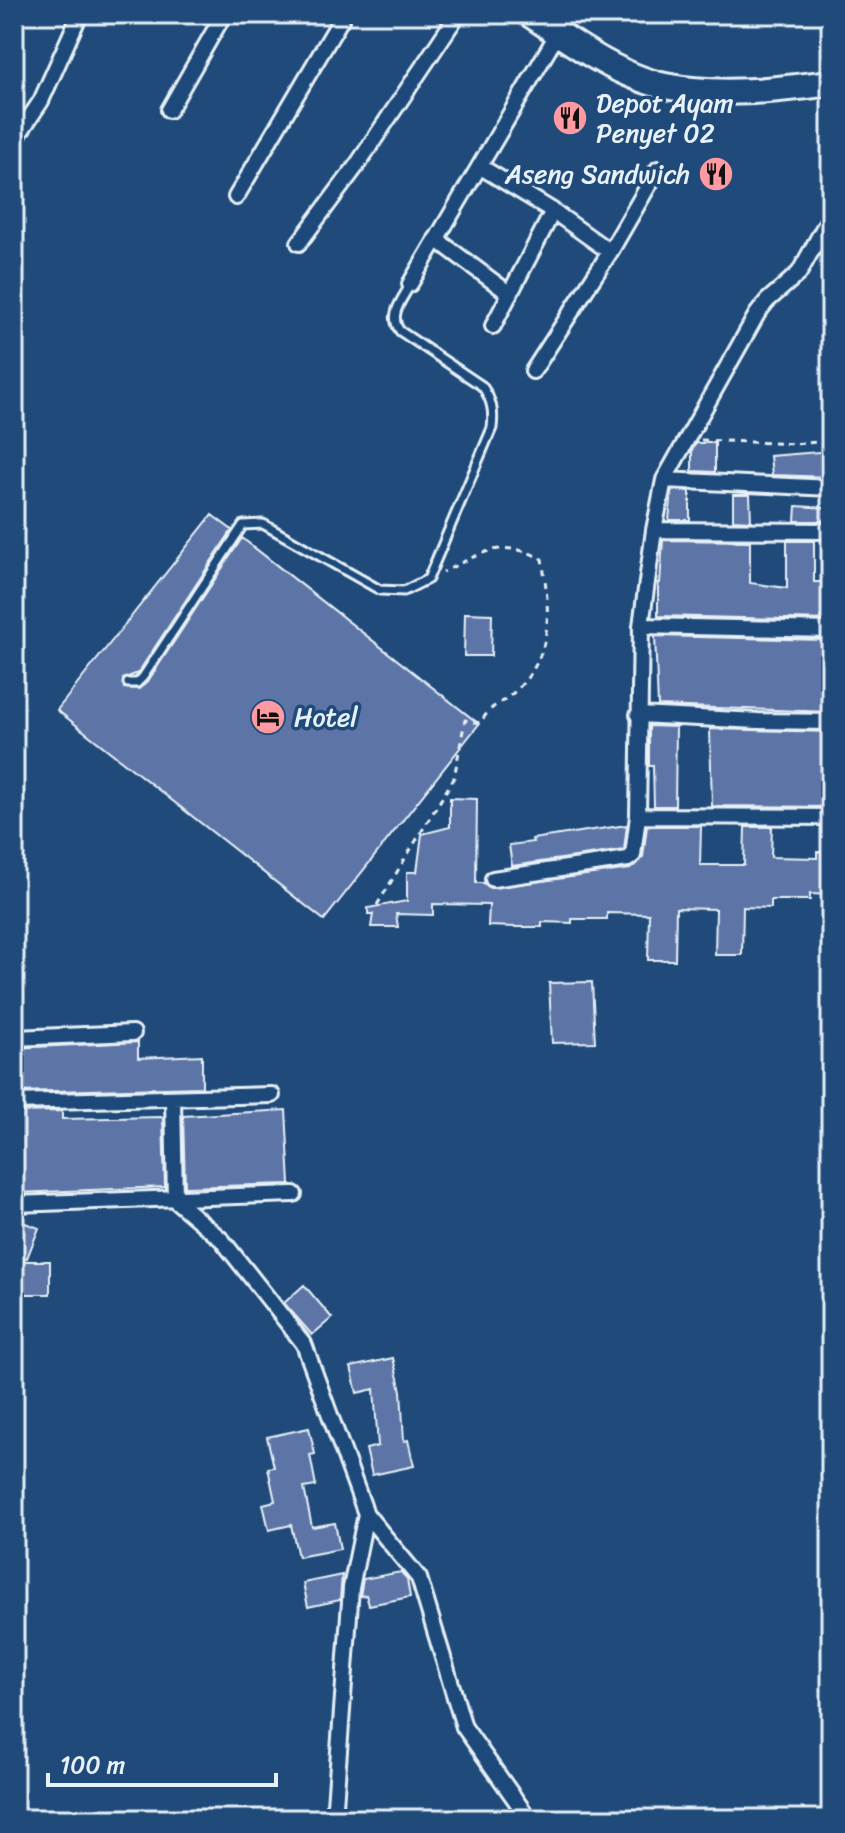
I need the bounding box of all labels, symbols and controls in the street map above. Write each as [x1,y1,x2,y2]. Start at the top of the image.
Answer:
place label: Depot Ayam Penyet 02 [596,80,733,156]
restaurant icon: Depot Ayam Penyet 02 [551,99,589,137]
place label: Aseng Sandwich [504,151,690,197]
restaurant icon: Aseng Sandwich [697,155,735,193]
place label: Hotel [294,694,358,740]
hotel icon: Hotel [249,698,287,736]
scale bar [48,1737,276,1787]
text: 100 m [60,1744,125,1786]

